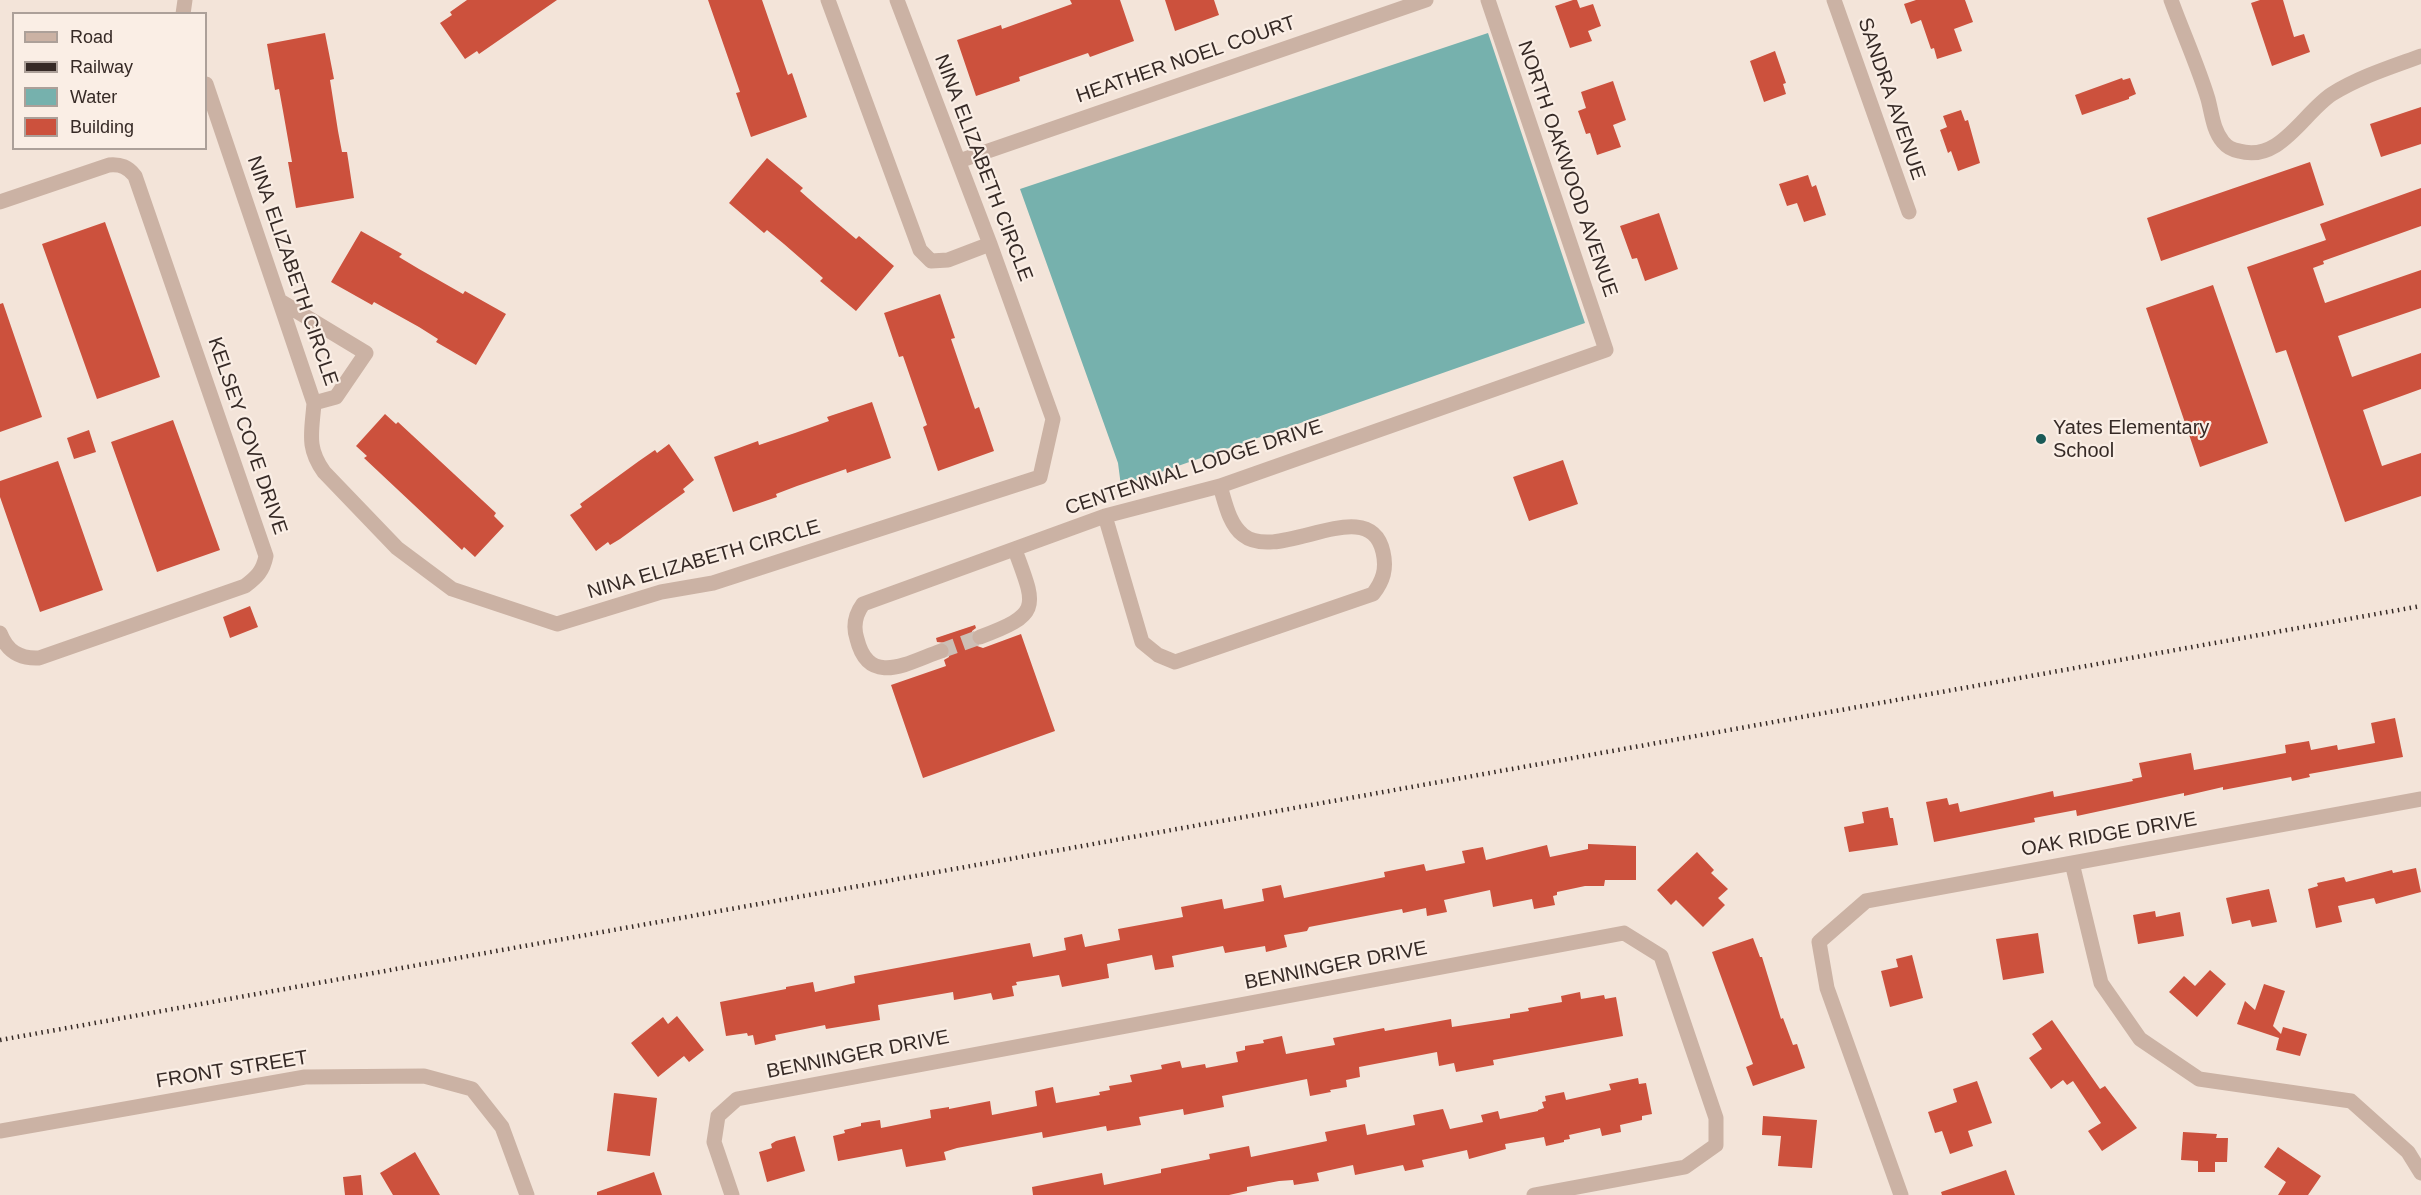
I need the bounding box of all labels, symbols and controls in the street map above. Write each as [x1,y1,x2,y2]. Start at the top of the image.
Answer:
street label: HEATHER NOEL COURT [1073,11,1299,109]
legend [12,12,207,150]
street label: SANDRA AVENUE [1852,15,1930,183]
text: Road [70,27,113,47]
street label: NORTH OAKWOOD AVENUE [1512,38,1622,300]
street label: NINA ELIZABETH CIRCLE [929,51,1037,285]
text: Railway [70,57,133,77]
text: Water [70,87,117,107]
text: Building [70,117,134,137]
street label: NINA ELIZABETH CIRCLE [241,153,343,389]
street label: KELSEY COVE DRIVE [202,334,292,538]
street label: CENTENNIAL LODGE DRIVE [1062,415,1326,521]
place label: Yates Elementary School [2053,416,2209,463]
marker: Yates Elementary School [2034,432,2048,446]
street label: NINA ELIZABETH CIRCLE [585,515,823,605]
street label: OAK RIDGE DRIVE [2019,808,2199,862]
street label: BENNINGER DRIVE [1243,937,1429,995]
street label: BENNINGER DRIVE [765,1026,951,1084]
street label: FRONT STREET [154,1046,310,1094]

